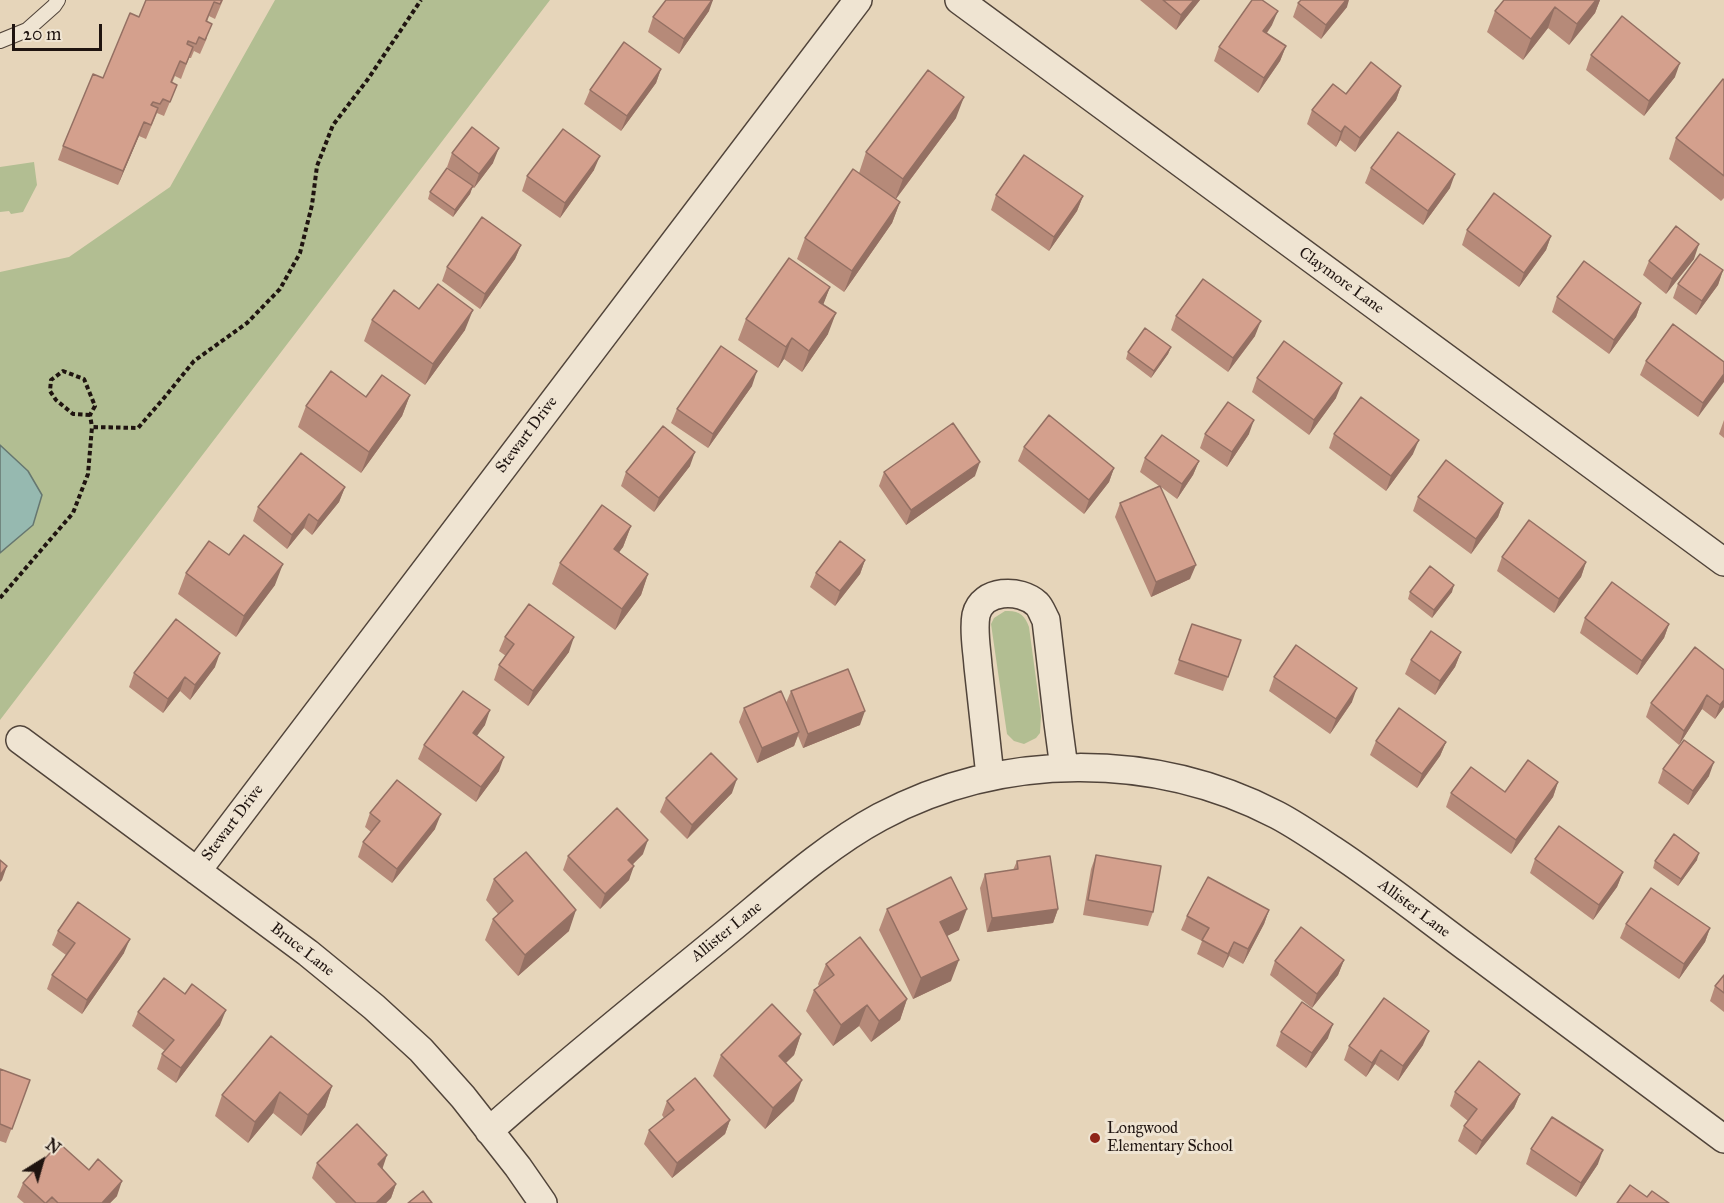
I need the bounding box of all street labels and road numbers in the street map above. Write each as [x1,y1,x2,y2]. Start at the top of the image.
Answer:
street label: Claymore Lane [1295,244,1387,318]
street label: Stewart Drive [492,393,562,477]
street label: Stewart Drive [198,781,268,865]
street label: Allister Lane [1374,876,1454,942]
street label: Allister Lane [688,898,766,966]
street label: Bruce Lane [266,919,338,981]

